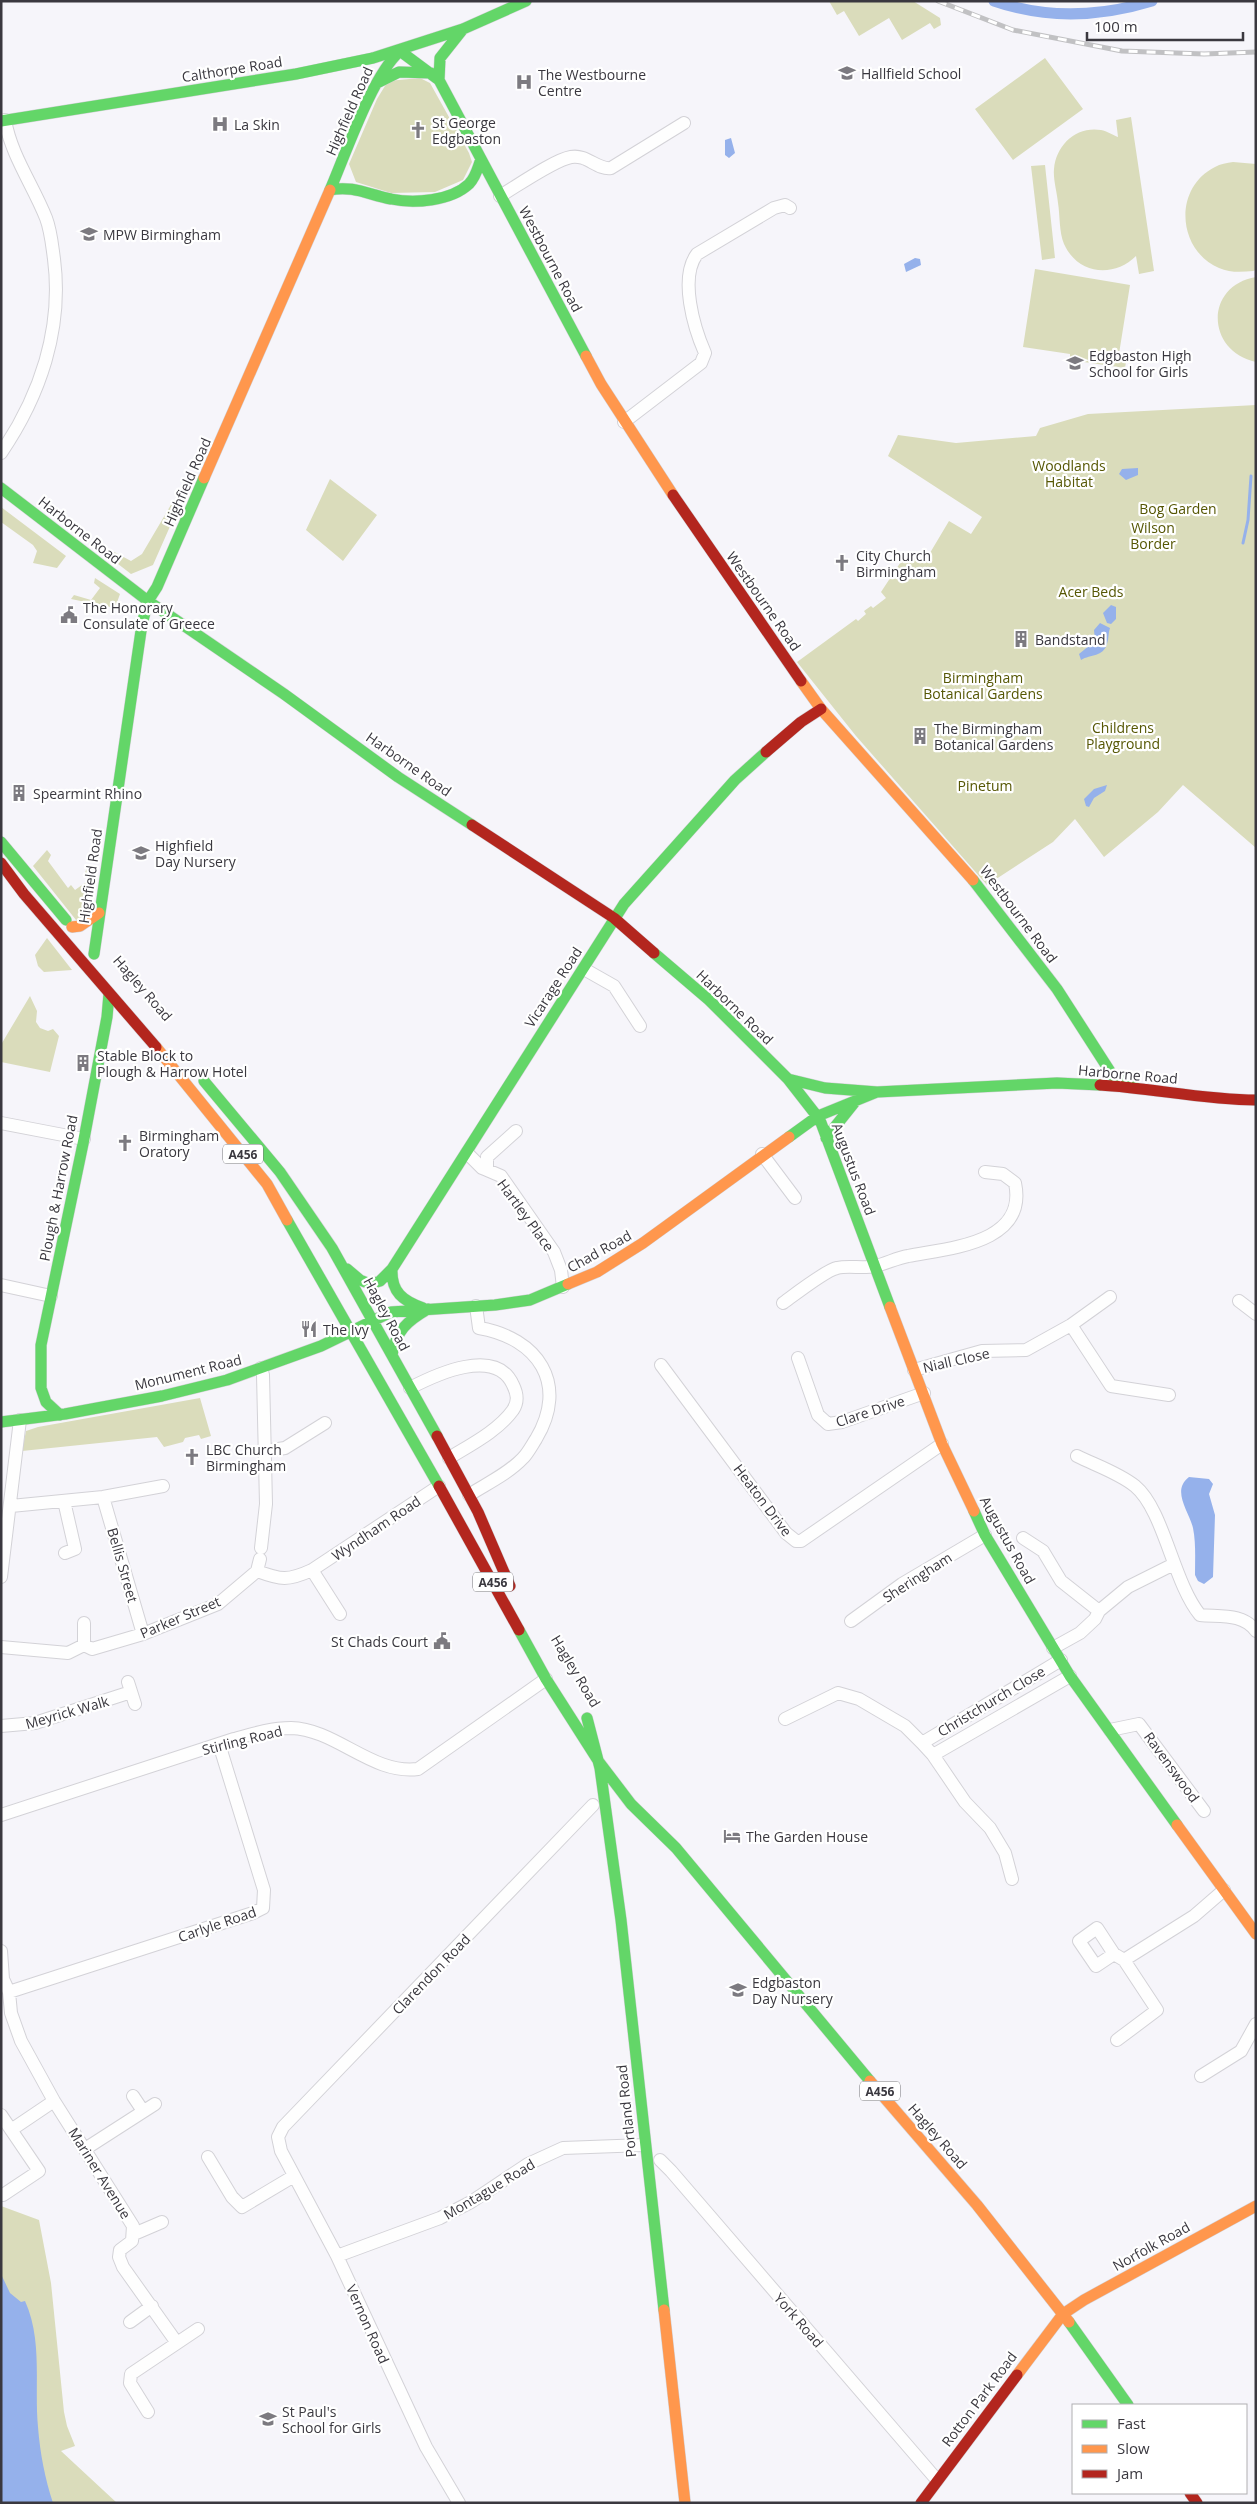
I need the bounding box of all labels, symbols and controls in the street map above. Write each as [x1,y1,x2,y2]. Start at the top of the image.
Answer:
scale bar [1087,10,1243,42]
text: 100 m [1094,16,1138,36]
street label: Calthorpe Road [180,52,284,86]
school or university icon: Hallfield School [837,63,857,83]
street label: Highfield Road [321,64,377,158]
place label: Hallfield School [861,64,961,83]
place label: The Westbourne Centre [538,65,646,100]
hospital icon: The Westbourne Centre [514,72,534,92]
place label: St George Edgbaston [432,113,501,148]
hospital icon: La Skin [210,114,230,134]
place label: La Skin [234,115,280,134]
church icon: St George Edgbaston [408,120,428,140]
street label: Westbourne Road [515,203,587,315]
school or university icon: MPW Birmingham [79,224,99,244]
place label: MPW Birmingham [103,225,221,244]
place label: Edgbaston High School for Girls [1089,346,1192,381]
school or university icon: Edgbaston High School for Girls [1065,353,1085,373]
street label: Highfield Road [159,435,215,529]
park label: Woodlands Habitat [1032,456,1106,491]
street label: Harborne Road [35,492,125,568]
park label: Bog Garden [1139,499,1217,518]
park label: Wilson Border [1130,518,1176,553]
place label: City Church Birmingham [856,546,936,581]
street label: Westbourne Road [723,548,805,654]
church icon: City Church Birmingham [832,553,852,573]
park label: Acer Beds [1059,582,1124,601]
place label: The Honorary Consulate of Greece [83,598,215,633]
public building icon: The Honorary Consulate of Greece [59,605,79,625]
building icon: Bandstand [1011,629,1031,649]
place label: Bandstand [1035,630,1106,649]
park label: Birmingham Botanical Gardens [923,668,1043,703]
park label: Childrens Playground [1086,718,1160,753]
place label: The Birmingham Botanical Gardens [934,719,1054,754]
building icon: The Birmingham Botanical Gardens [910,726,930,746]
street label: Harborne Road [363,728,455,800]
park label: Pinetum [958,776,1012,795]
building icon: Spearmint Rhino [9,783,29,803]
place label: Spearmint Rhino [33,784,142,803]
street label: Highfield Road [74,827,106,925]
place label: Highfield Day Nursery [155,836,237,871]
school or university icon: Highfield Day Nursery [131,843,151,863]
street label: Westbourne Road [976,861,1062,967]
street label: Vicarage Road [520,943,586,1031]
street label: Hagley Road [109,951,177,1025]
street label: Harborne Road [692,965,778,1049]
place label: Stable Block to Plough & Harrow Hotel [97,1046,247,1081]
building icon: Stable Block to Plough & Harrow Hotel [73,1053,93,1073]
street label: Harborne Road [1077,1060,1179,1088]
street label: Plough & Harrow Road [35,1113,81,1263]
street label: Augustus Road [828,1120,880,1218]
place label: Birmingham Oratory [139,1126,219,1161]
church icon: Birmingham Oratory [115,1133,135,1153]
road number: A456 [223,1144,263,1164]
street label: Hartley Place [493,1175,559,1255]
street label: Chad Road [563,1226,635,1276]
street label: Hagley Road [360,1274,414,1354]
restaurant icon: The Ivy [299,1319,319,1339]
place label: The Ivy [323,1320,370,1339]
street label: Niall Close [921,1343,991,1377]
street label: Monument Road [133,1350,243,1394]
street label: Clare Drive [833,1391,907,1431]
place label: LBC Church Birmingham [206,1440,286,1475]
church icon: LBC Church Birmingham [182,1447,202,1467]
street label: Heaton Drive [730,1460,797,1540]
street label: Wyndham Road [328,1491,424,1565]
street label: Augustus Road [976,1493,1040,1587]
street label: Bellis Street [103,1525,143,1605]
street label: Sheringham [879,1548,955,1606]
road number: A456 [473,1572,513,1591]
street label: Parker Street [137,1592,223,1642]
public building icon: St Chads Court [432,1631,452,1651]
street label: Hagley Road [547,1631,605,1711]
place label: St Chads Court [331,1632,428,1651]
street label: Christchurch Close [934,1661,1048,1741]
street label: Meyrick Walk [23,1691,112,1733]
street label: Stirling Road [200,1721,284,1759]
street label: Ravenswood [1140,1728,1204,1806]
hotel icon: The Garden House [722,1826,742,1846]
place label: The Garden House [746,1827,868,1846]
street label: Carlyle Road [175,1902,259,1946]
street label: Clarendon Road [388,1930,474,2018]
place label: Edgbaston Day Nursery [752,1973,834,2008]
school or university icon: Edgbaston Day Nursery [728,1980,748,2000]
street label: Portland Road [612,2064,640,2158]
road number: A456 [860,2082,900,2100]
street label: Hagley Road [904,2099,972,2173]
street label: Mariner Avenue [64,2124,136,2222]
street label: Montague Road [440,2154,538,2224]
street label: Norfolk Road [1109,2217,1193,2275]
street label: Vernon Road [342,2282,394,2366]
street label: York Road [770,2289,828,2351]
street label: Rotton Park Road [937,2348,1021,2450]
place label: St Paul's School for Girls [282,2402,381,2437]
legend [1072,2404,1247,2494]
school or university icon: St Paul's School for Girls [258,2409,278,2429]
text: Fast [1117,2413,1146,2433]
text: Slow [1117,2438,1150,2458]
text: Jam [1115,2463,1143,2483]

